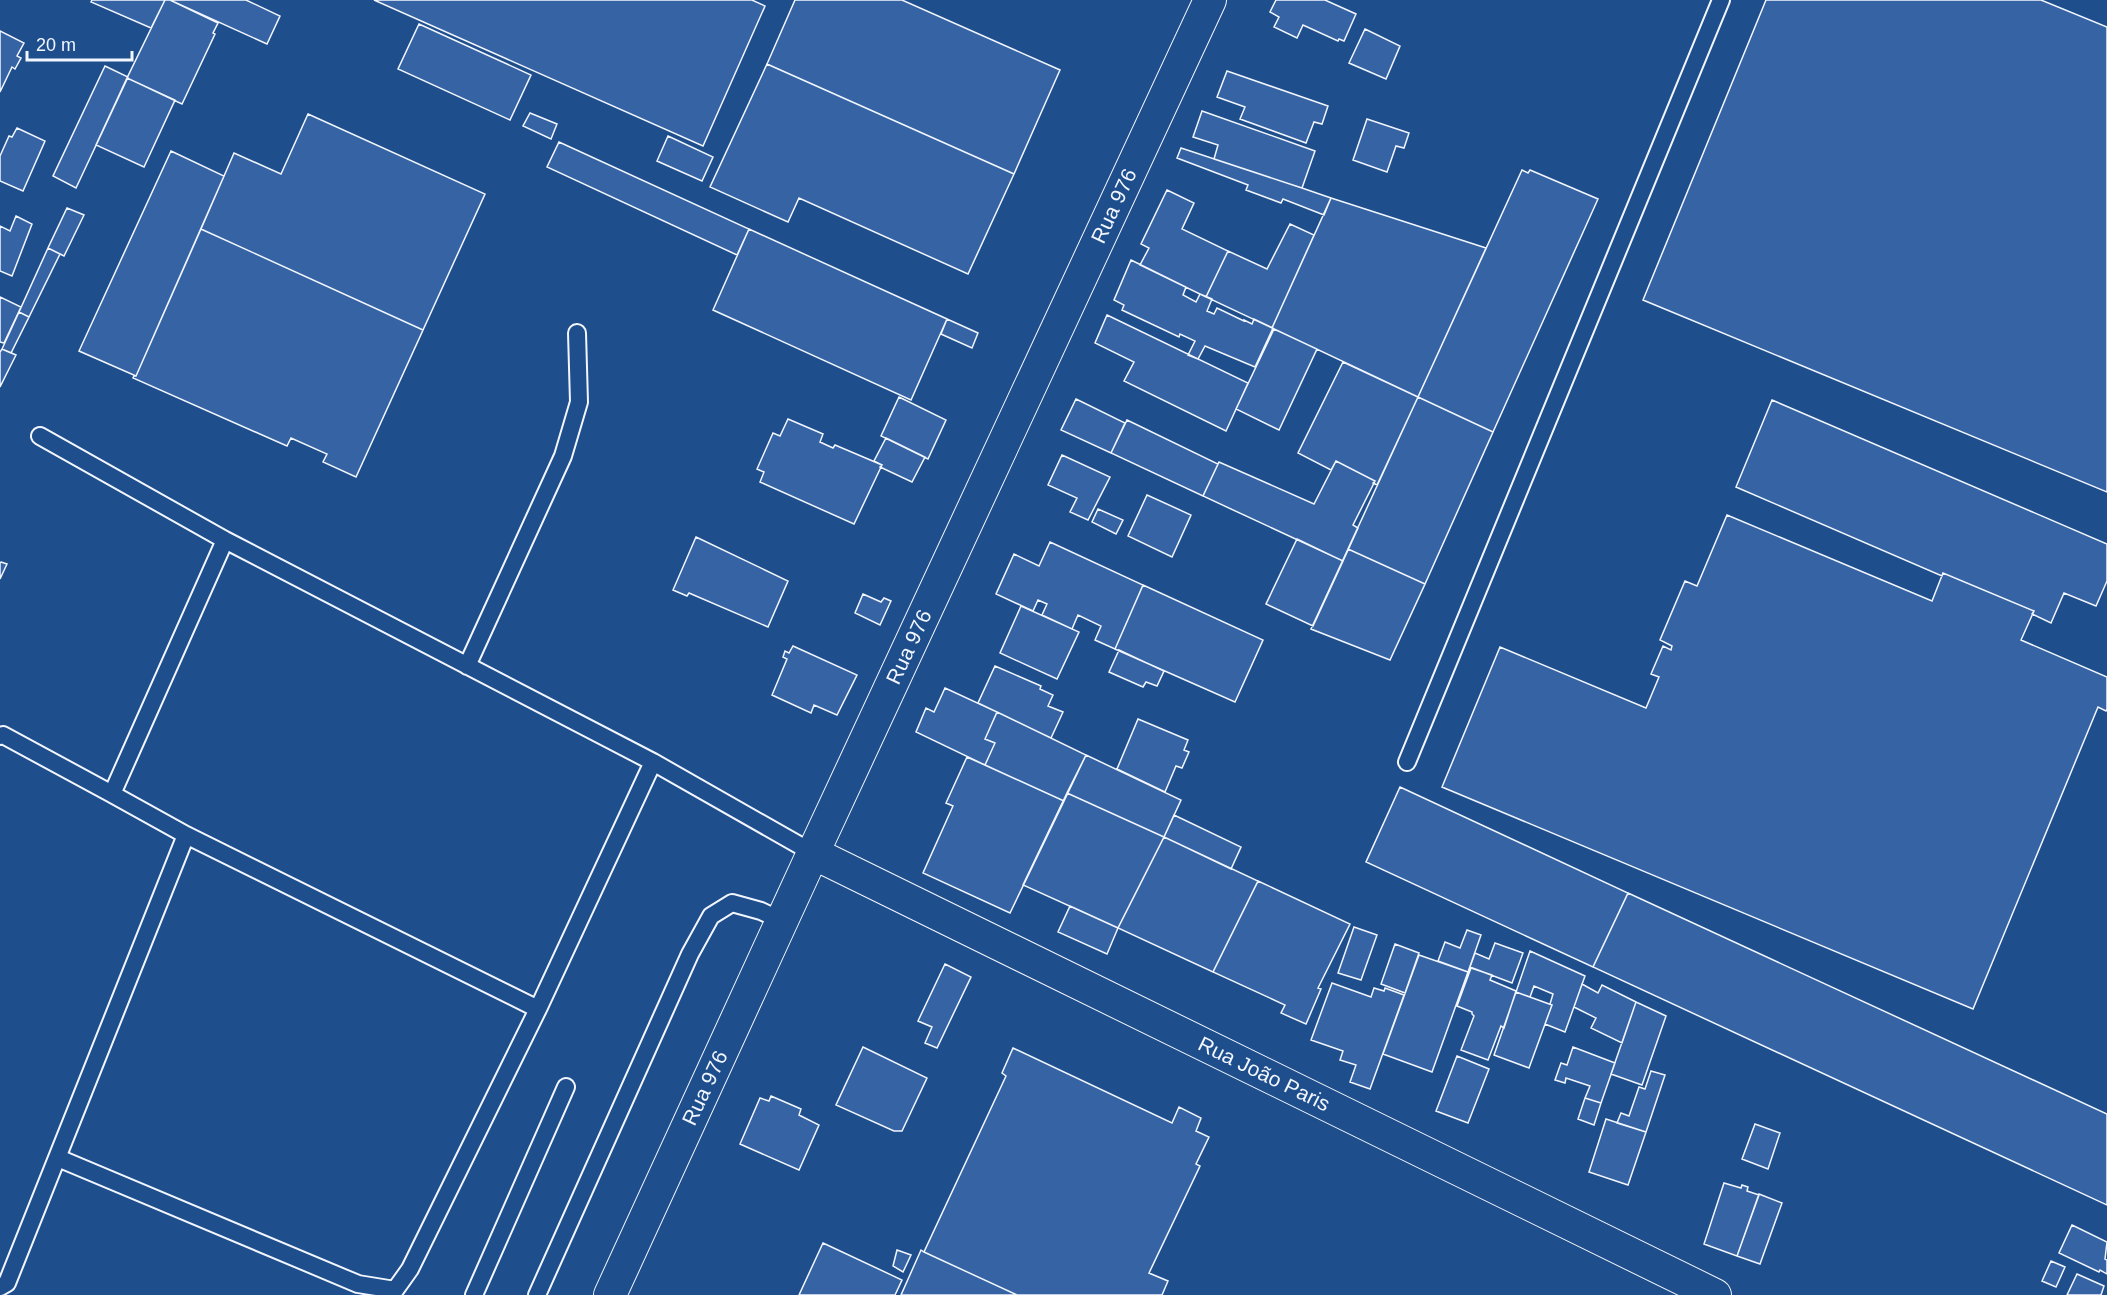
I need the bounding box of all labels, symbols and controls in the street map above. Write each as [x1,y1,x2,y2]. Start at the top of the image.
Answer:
scale bar [27,24,132,62]
text: 20 m [36,35,76,55]
street label: Rua 976 [1086,165,1141,247]
street label: Rua 976 [881,606,936,688]
street label: Rua João Paris [1195,1032,1334,1115]
street label: Rua 976 [677,1047,732,1129]

